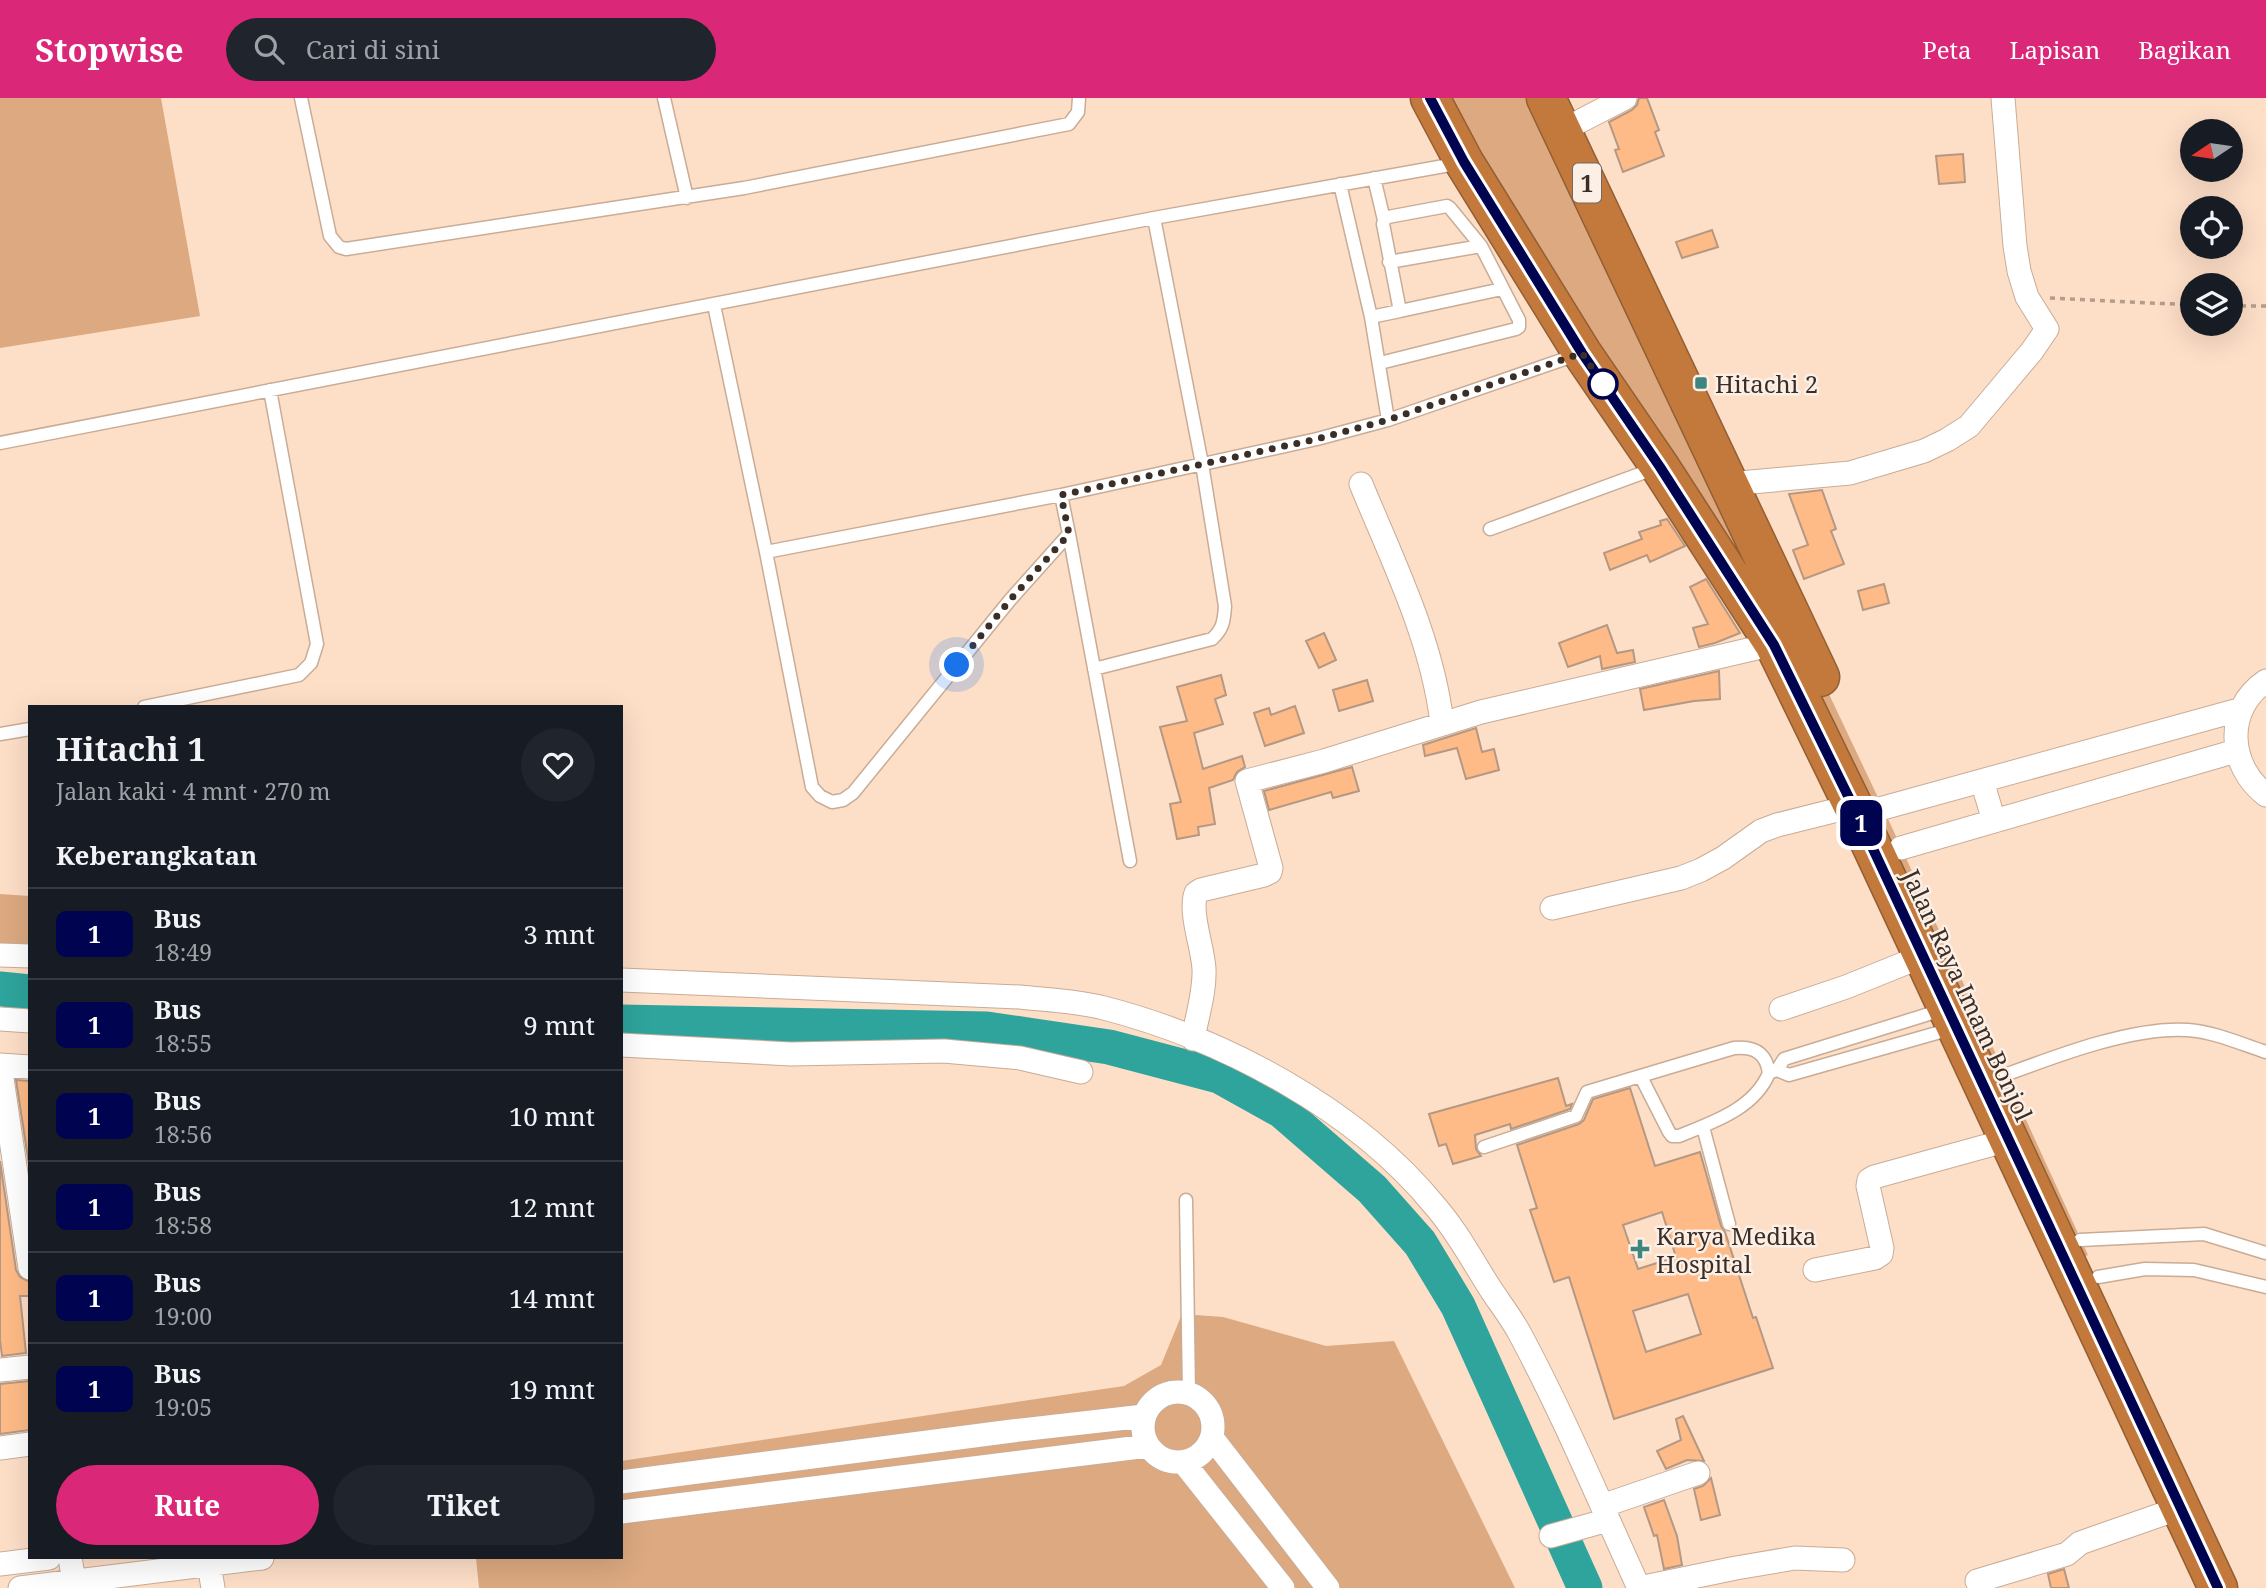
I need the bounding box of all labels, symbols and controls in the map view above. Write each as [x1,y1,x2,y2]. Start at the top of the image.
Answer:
search box [226,18,716,81]
text: Stopwise [35,27,184,72]
icon: search [250,30,288,68]
text: Cari di sini [306,31,440,67]
text: Peta [1922,33,1971,66]
text: Lapisan [2009,33,2100,66]
text: Bagikan [2138,33,2231,66]
north arrow [2180,119,2244,182]
map controls [2180,119,2243,336]
road number: 1 [1573,164,1601,202]
button: locate [2180,196,2243,259]
button: layers [2180,273,2243,336]
place label: Hitachi 2 [1715,367,1818,400]
unlabelled marker [1588,369,1618,399]
marker: Hitachi 2 [1693,375,1709,391]
your location [939,647,974,682]
text: Hitachi 1 [56,726,206,771]
button: heart [521,728,595,802]
text: Jalan kaki · 4 mnt · 270 m [56,775,330,807]
line badge: 1 [1838,800,1884,846]
text: 1 [1854,806,1868,839]
text: Keberangkatan [56,837,257,873]
street label: Jalan Raya Imam Bonjol [1895,863,2041,1127]
text: Bus [154,900,201,936]
text: 3 mnt [523,916,595,952]
text: 1 [88,917,101,950]
text: 18:49 [154,936,212,968]
text: Bus [154,991,201,1027]
text: 9 mnt [523,1007,595,1043]
text: 1 [88,1008,101,1041]
text: 18:55 [154,1027,212,1059]
text: Bus [154,1082,201,1118]
text: 10 mnt [509,1098,595,1134]
text: 1 [88,1099,101,1132]
text: 18:56 [154,1118,212,1150]
text: Bus [154,1173,201,1209]
text: 12 mnt [509,1189,595,1225]
text: 1 [88,1190,101,1223]
text: 18:58 [154,1209,212,1241]
place label: Karya Medika Hospital [1656,1219,1816,1280]
marker: Karya Medika Hospital [1630,1239,1650,1259]
text: Bus [154,1264,201,1300]
text: 14 mnt [509,1280,595,1316]
text: 1 [88,1281,101,1314]
text: 19:00 [154,1300,212,1332]
text: Bus [154,1355,201,1391]
text: 19 mnt [509,1371,595,1407]
text: 1 [88,1372,101,1405]
text: 19:05 [154,1391,212,1423]
button: Rute [56,1465,319,1545]
button: Tiket [333,1465,595,1545]

